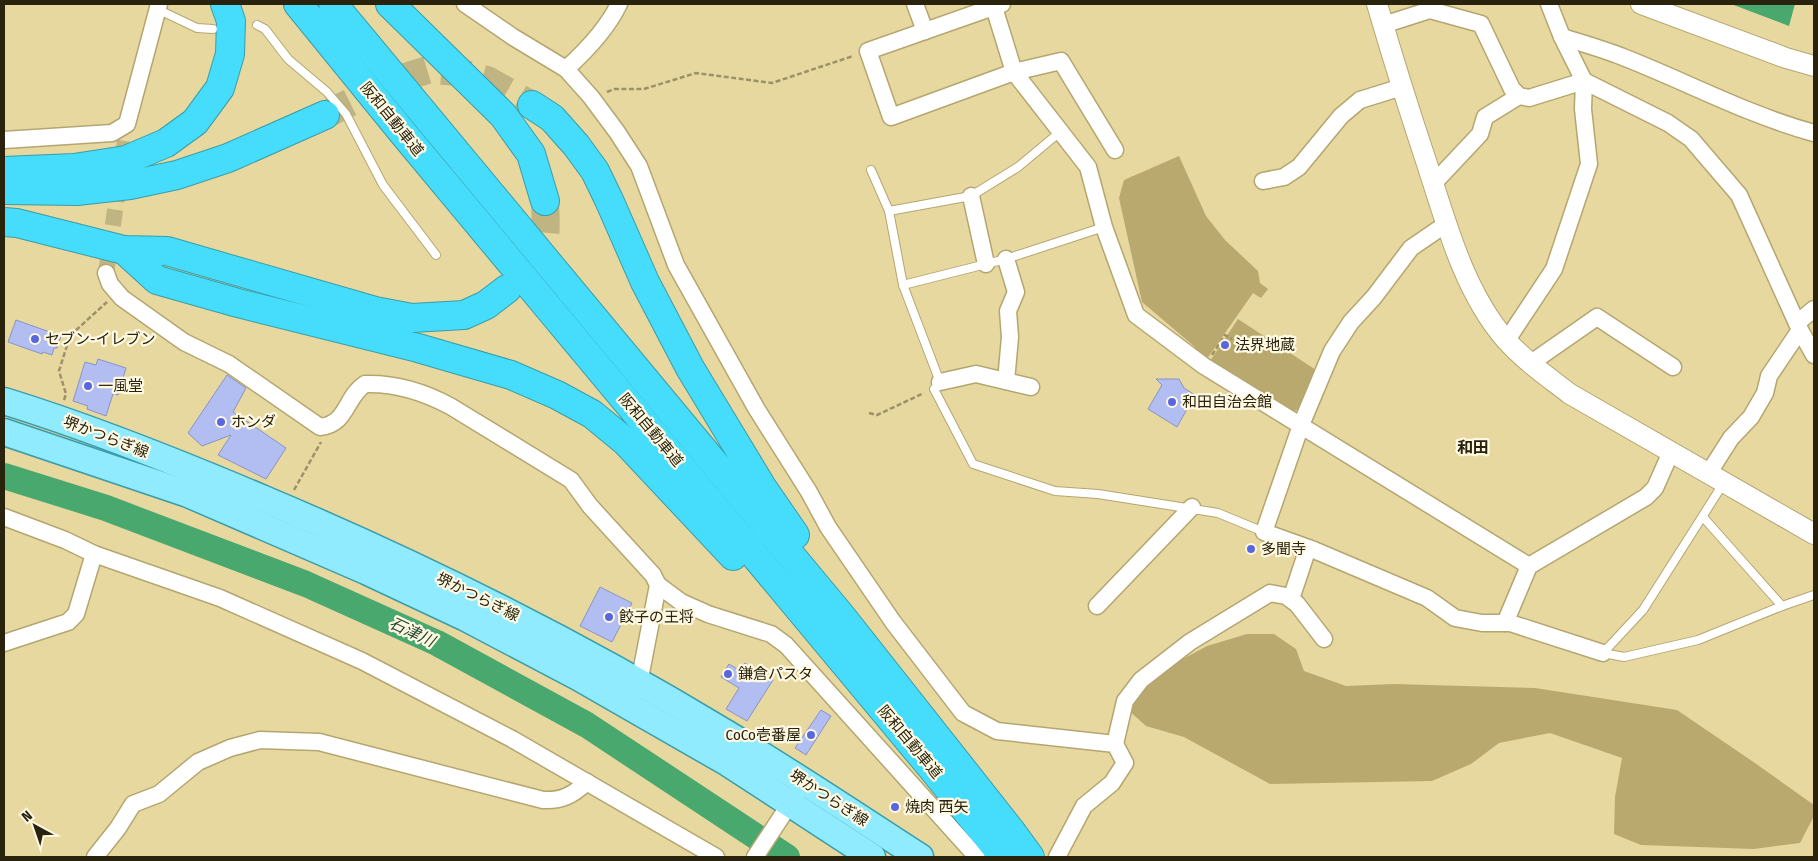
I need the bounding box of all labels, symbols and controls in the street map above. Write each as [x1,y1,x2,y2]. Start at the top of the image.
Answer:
street label: 阪和自動車道 [357,78,427,160]
place label: セブン-イレブン [45,330,156,348]
marker: セブン-イレブン [29,333,41,345]
place label: 法界地蔵 [1235,336,1295,354]
marker: 法界地蔵 [1219,339,1231,351]
place label: 一風堂 [98,377,143,395]
marker: 一風堂 [82,380,94,392]
street label: 阪和自動車道 [615,390,687,470]
place label: 和田自治会館 [1182,393,1272,411]
marker: 和田自治会館 [1166,396,1178,408]
street label: 堺かつらぎ線 [61,412,151,462]
place label: ホンダ [231,413,276,431]
marker: ホンダ [215,416,227,428]
district label: 和田 [1457,438,1489,457]
place label: 多聞寺 [1261,540,1306,558]
marker: 多聞寺 [1245,543,1257,555]
street label: 堺かつらぎ線 [434,569,522,625]
place label: 餃子の王将 [619,608,694,626]
marker: 餃子の王将 [603,611,615,623]
water label: 石津川 [386,613,440,652]
place label: 鎌倉パスタ [738,665,813,683]
marker: 鎌倉パスタ [722,668,734,680]
street label: 阪和自動車道 [874,702,946,782]
place label: CoCo壱番屋 [726,726,801,744]
marker: CoCo壱番屋 [805,729,817,741]
street label: 堺かつらぎ線 [786,766,872,830]
place label: 焼肉 西矢 [905,798,969,816]
north arrow [10,801,60,851]
marker: 焼肉 西矢 [889,801,901,813]
text: N [18,807,36,826]

